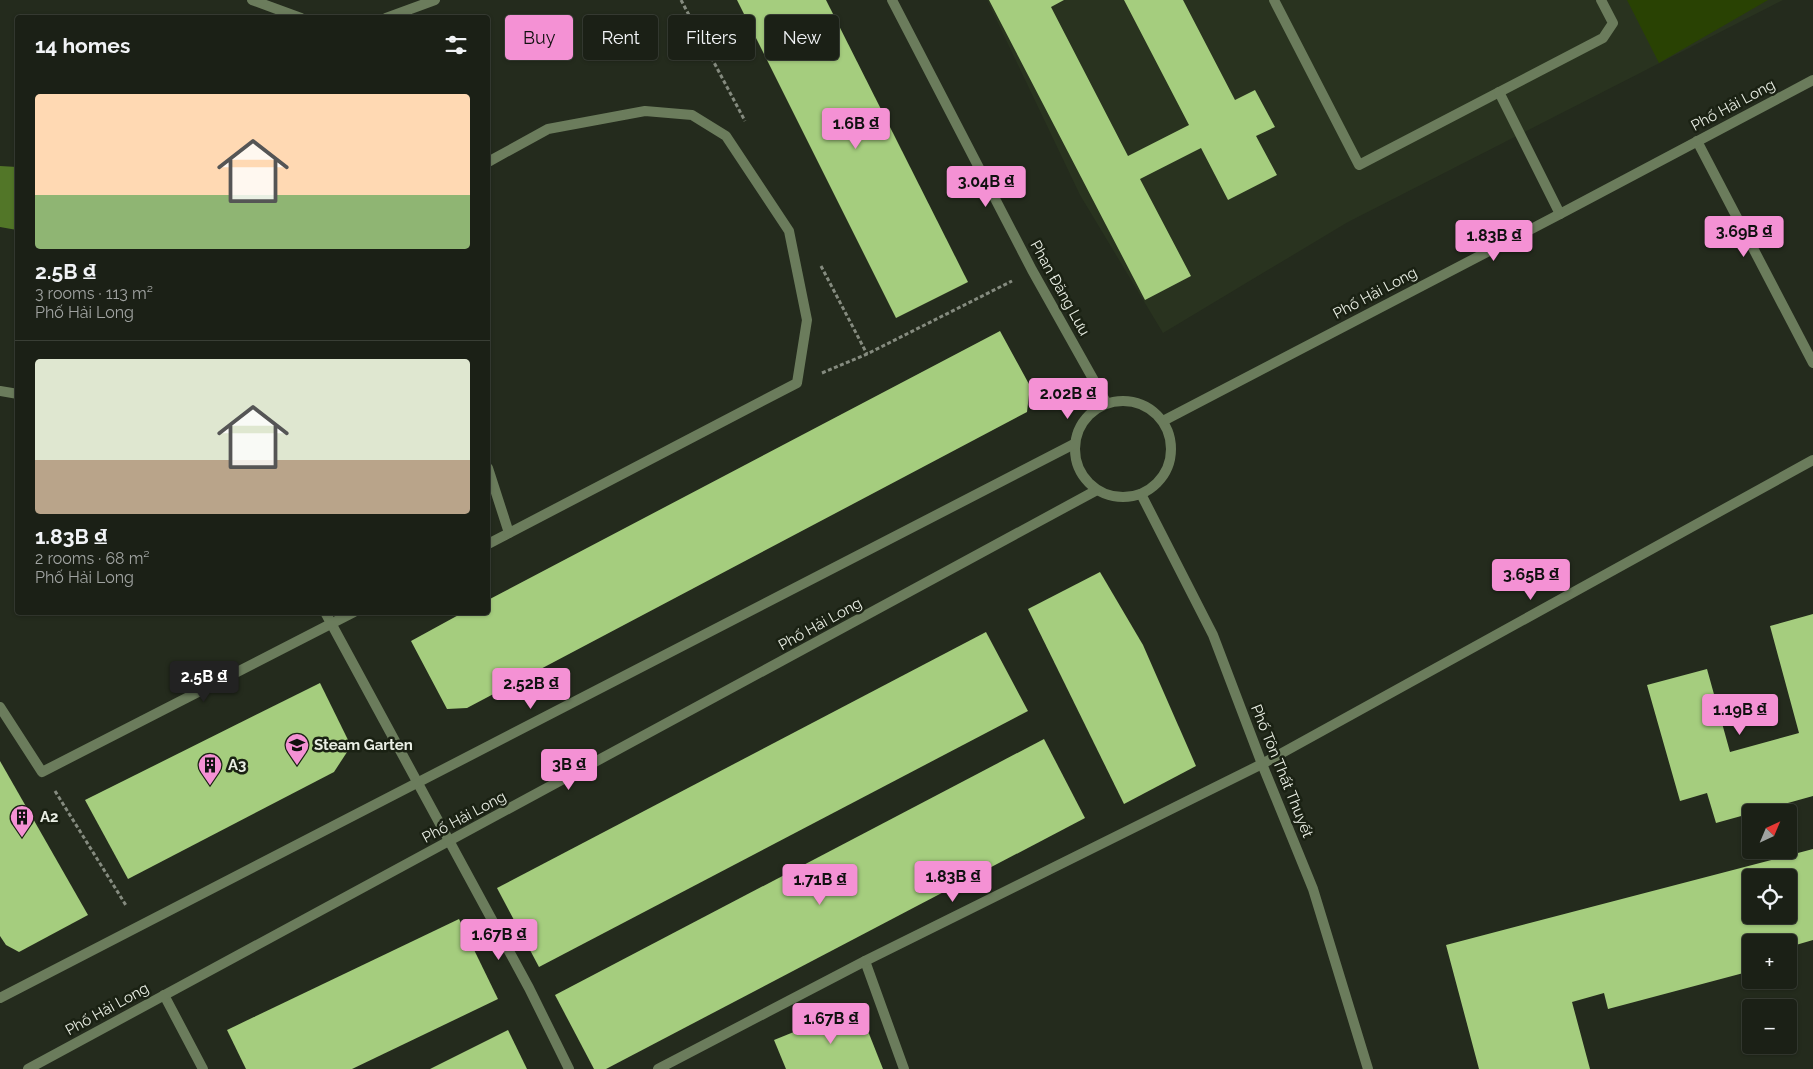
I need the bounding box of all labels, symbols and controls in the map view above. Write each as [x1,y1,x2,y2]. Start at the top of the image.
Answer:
chip: Buy [505,15,573,60]
chip: Rent [583,15,658,60]
chip: Filters [668,15,755,60]
chip: New [765,15,839,60]
icon: filters [442,31,470,59]
text: 14 homes [35,33,130,58]
street label: Phố Hải Long [1688,75,1778,135]
pin: 1.6B ₫ [815,108,897,150]
text: 1.6B ₫ [833,114,879,133]
icon: home [208,126,298,216]
pin: 3.04B ₫ [940,166,1032,208]
text: 3.04B ₫ [958,172,1014,191]
pin: 3.69B ₫ [1698,216,1790,258]
pin: 1.83B ₫ [1448,220,1540,262]
text: 3.69B ₫ [1716,222,1772,241]
text: 1.83B ₫ [1466,226,1522,245]
street label: Phan Đăng Lưu [1026,237,1094,339]
text: 2.5B ₫ [35,259,96,284]
street label: Phố Hải Long [1330,263,1420,323]
text: 3 rooms · 113 m² [35,284,153,303]
text: Phố Hải Long [35,303,134,322]
pin: 2.02B ₫ [1022,378,1114,420]
text: 2.02B ₫ [1040,384,1096,403]
icon: home [208,392,298,482]
text: 1.83B ₫ [35,524,107,549]
text: 2 rooms · 68 m² [35,549,150,568]
pin: 3.65B ₫ [1485,558,1577,601]
text: 3.65B ₫ [1503,565,1559,584]
text: Phố Hải Long [35,568,134,587]
street label: Phố Hải Long [775,594,865,654]
pin: 2.5B ₫ [163,660,245,703]
text: 2.5B ₫ [181,667,227,686]
pin: 2.52B ₫ [485,668,577,710]
text: 2.52B ₫ [503,674,559,693]
pin: 1.19B ₫ [1694,694,1786,736]
text: 1.19B ₫ [1713,700,1767,719]
street label: Phố Tôn Thất Thuyết [1247,702,1317,840]
school or university icon: Steam Garten [284,732,310,766]
place label: Steam Garten [314,736,413,754]
pin: 3B ₫ [539,748,599,791]
building icon: A3 [197,752,223,786]
text: 3B ₫ [552,755,586,774]
place label: A3 [228,756,246,774]
street label: Phố Hải Long [419,787,509,847]
building icon: A2 [9,804,35,838]
north arrow [1742,804,1798,859]
map controls [1742,804,1797,1054]
place label: A2 [40,808,59,826]
pin: 1.83B ₫ [907,860,999,903]
pin: 1.71B ₫ [774,864,866,906]
text: 1.83B ₫ [925,867,981,886]
button: locate [1742,869,1797,924]
text: 1.71B ₫ [793,870,847,889]
pin: 1.67B ₫ [453,918,545,961]
text: 1.67B ₫ [471,925,527,944]
button: + [1742,934,1797,989]
street label: Phố Hải Long [62,979,152,1039]
button: − [1742,999,1797,1054]
pin: 1.67B ₫ [785,1002,877,1045]
text: 1.67B ₫ [803,1009,859,1028]

